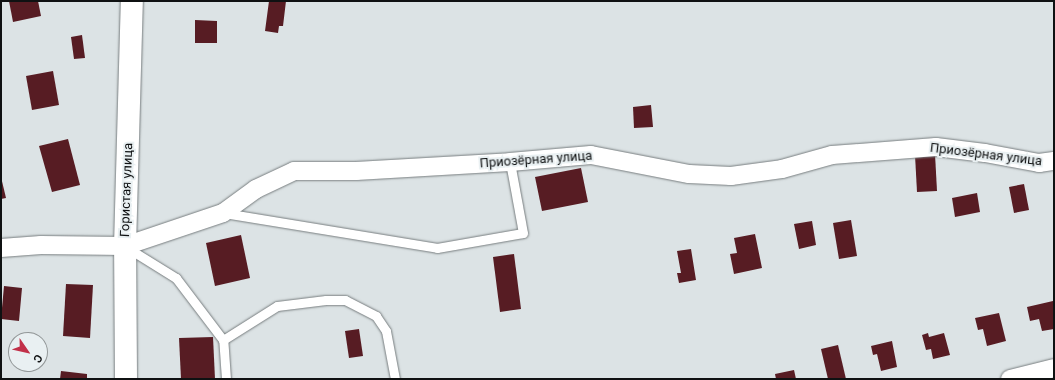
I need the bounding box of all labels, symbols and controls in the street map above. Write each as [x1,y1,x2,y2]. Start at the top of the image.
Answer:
street label: Приозёрная улица [929,140,1043,170]
street label: Гористая улица [118,143,136,237]
street label: Приозёрная улица [479,148,593,172]
north arrow [8,332,48,372]
text: С [30,352,45,365]

